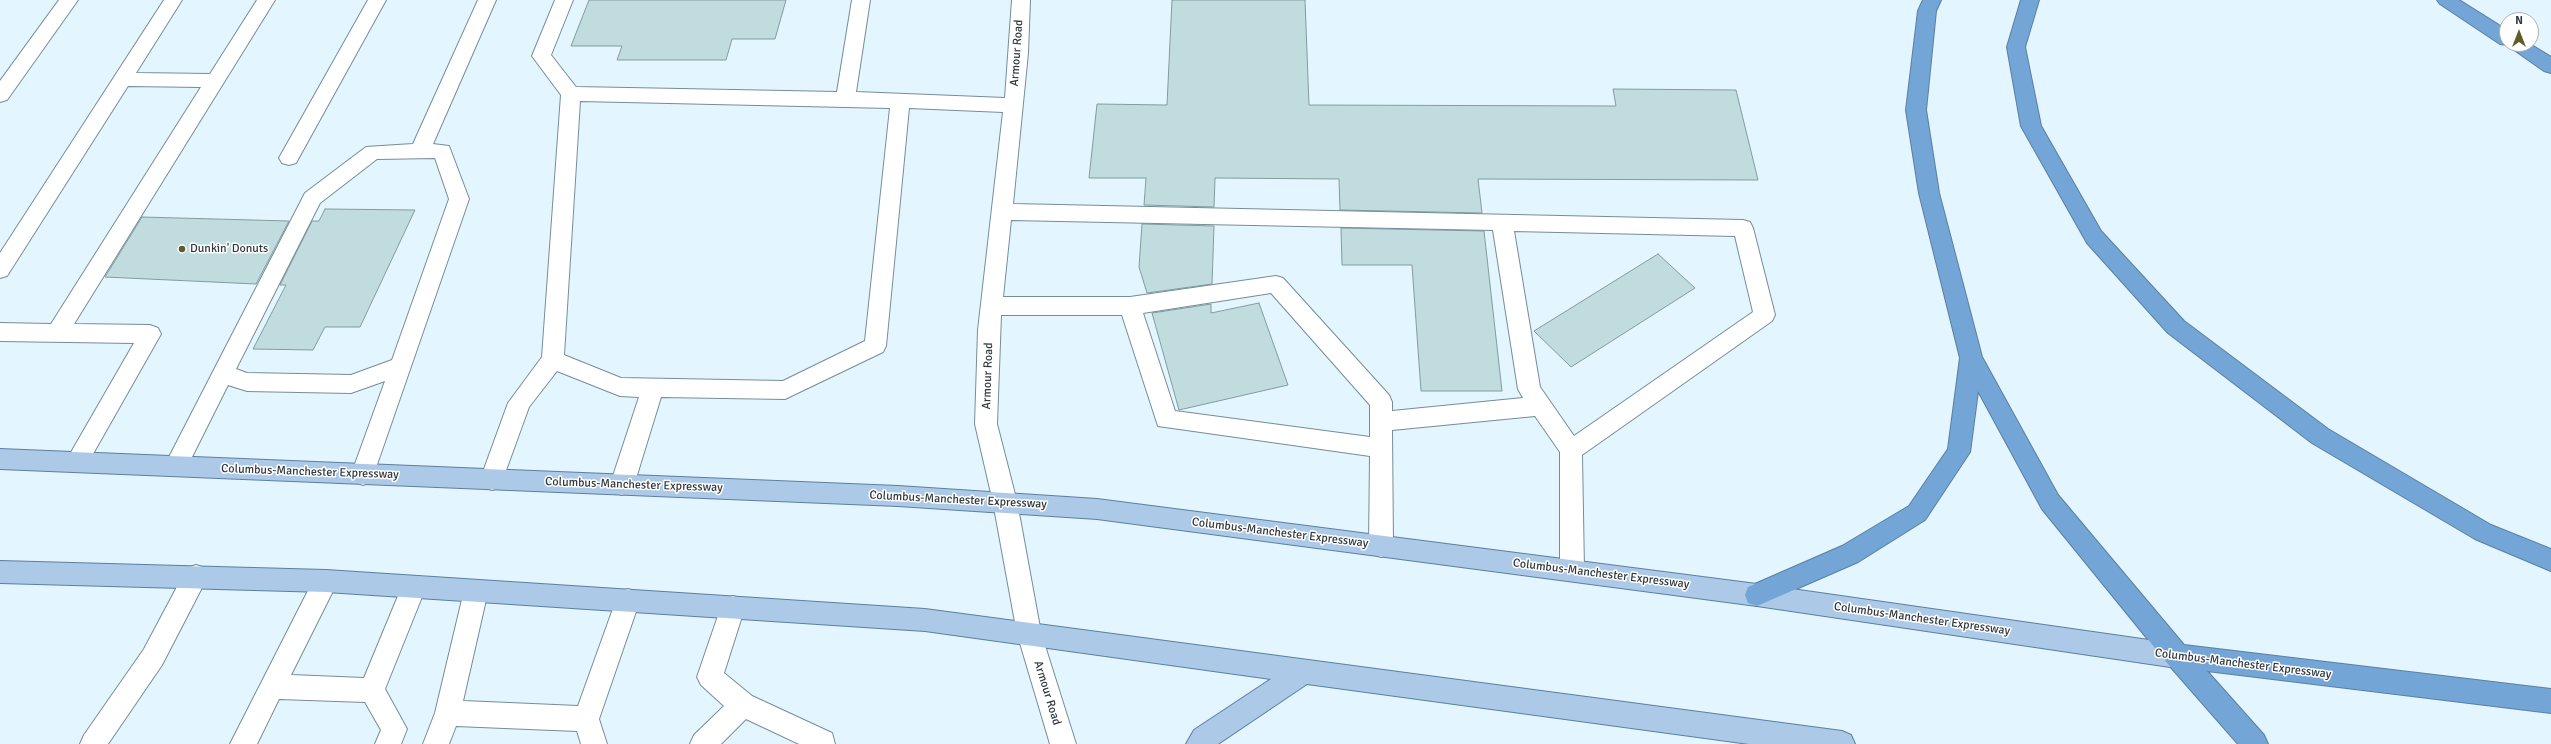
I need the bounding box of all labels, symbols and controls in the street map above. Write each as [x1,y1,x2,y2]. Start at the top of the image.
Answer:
north arrow [2499,12,2539,52]
text: N [2515,14,2523,27]
street label: Armour Road [1007,19,1027,87]
place label: Dunkin' Donuts [190,242,268,256]
marker: Dunkin' Donuts [177,244,187,254]
street label: Armour Road [980,342,996,410]
street label: Columbus-Manchester Expressway [221,462,399,482]
street label: Columbus-Manchester Expressway [545,475,723,495]
street label: Columbus-Manchester Expressway [869,488,1047,512]
street label: Columbus-Manchester Expressway [1191,515,1369,551]
street label: Columbus-Manchester Expressway [1512,556,1690,592]
street label: Columbus-Manchester Expressway [1833,600,2011,638]
street label: Columbus-Manchester Expressway [2154,646,2332,682]
street label: Armour Road [1030,659,1064,727]

